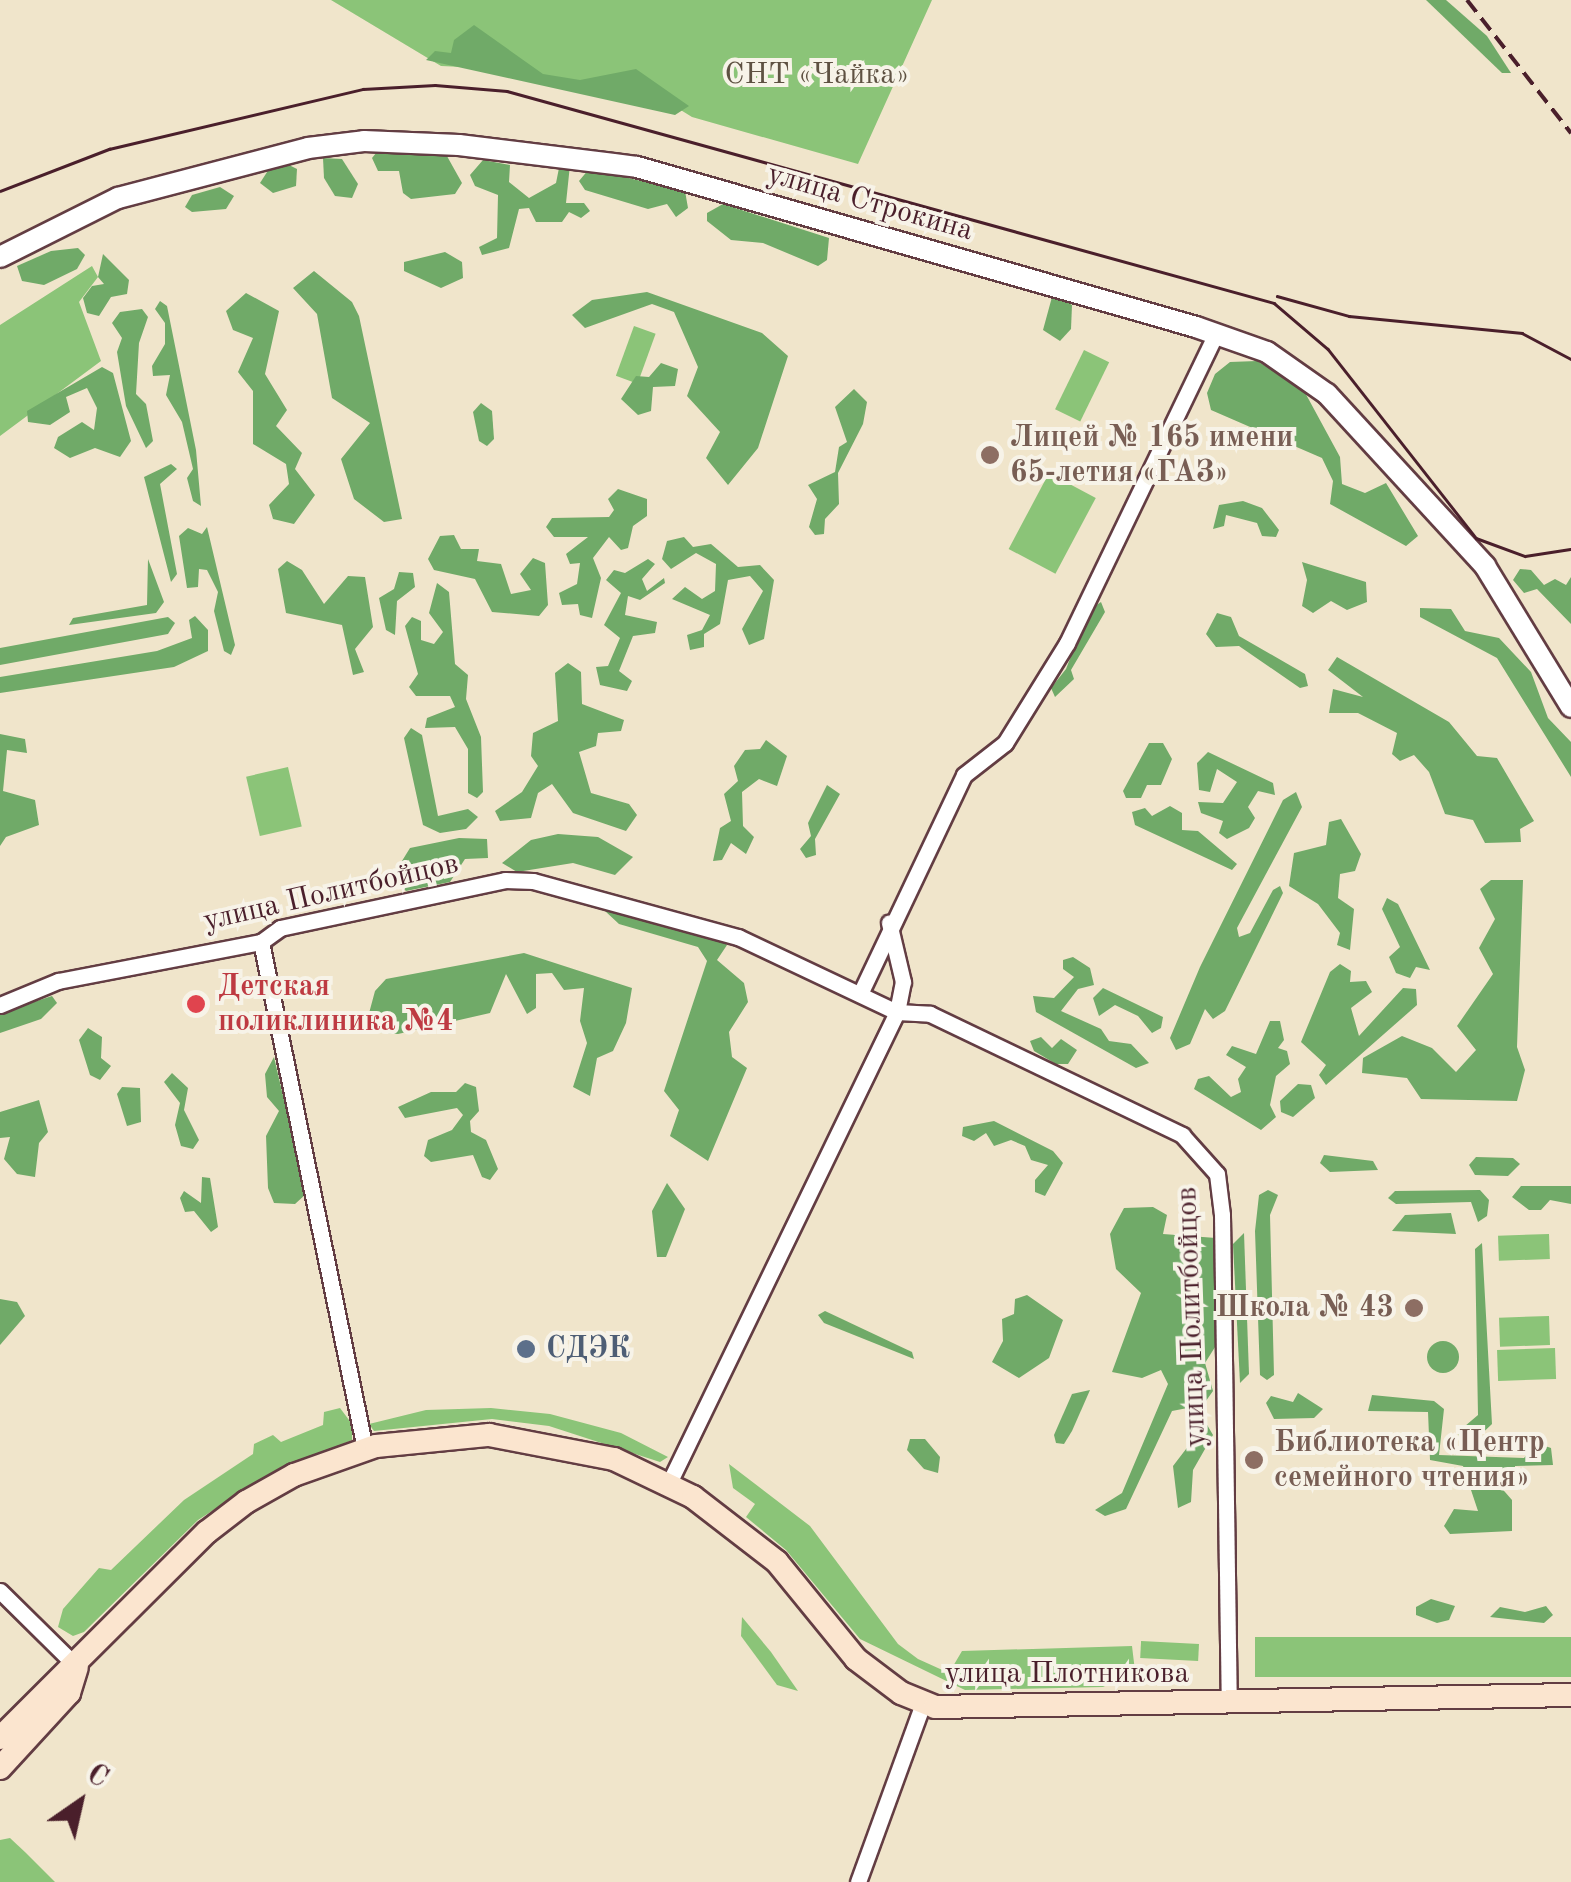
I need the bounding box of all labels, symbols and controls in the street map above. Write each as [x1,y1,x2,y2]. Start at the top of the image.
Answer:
park label: СНТ «Чайка» [724,57,910,93]
street label: улица Строкина [763,156,977,250]
place label: Лицей № 165 имени 65-летия «ГАЗ» [1010,420,1294,490]
marker: Лицей № 165 имени 65-летия «ГАЗ» [979,444,1001,466]
street label: улица Политбойцов [200,846,462,940]
place label: Детская поликлиника №4 [218,969,454,1040]
marker: Детская поликлиника №4 [183,991,209,1017]
street label: улица Политбойцов [1169,1186,1215,1448]
place label: Школа № 43 [1215,1290,1394,1326]
marker: Школа № 43 [1403,1297,1425,1319]
place label: СДЭК [546,1331,630,1367]
marker: СДЭК [515,1338,537,1360]
place label: Библиотека «Центр семейного чтения» [1274,1425,1545,1496]
marker: Библиотека «Центр семейного чтения» [1243,1449,1265,1471]
street label: улица Плотникова [945,1656,1189,1692]
north arrow [30,1752,130,1852]
text: С [81,1760,112,1794]

